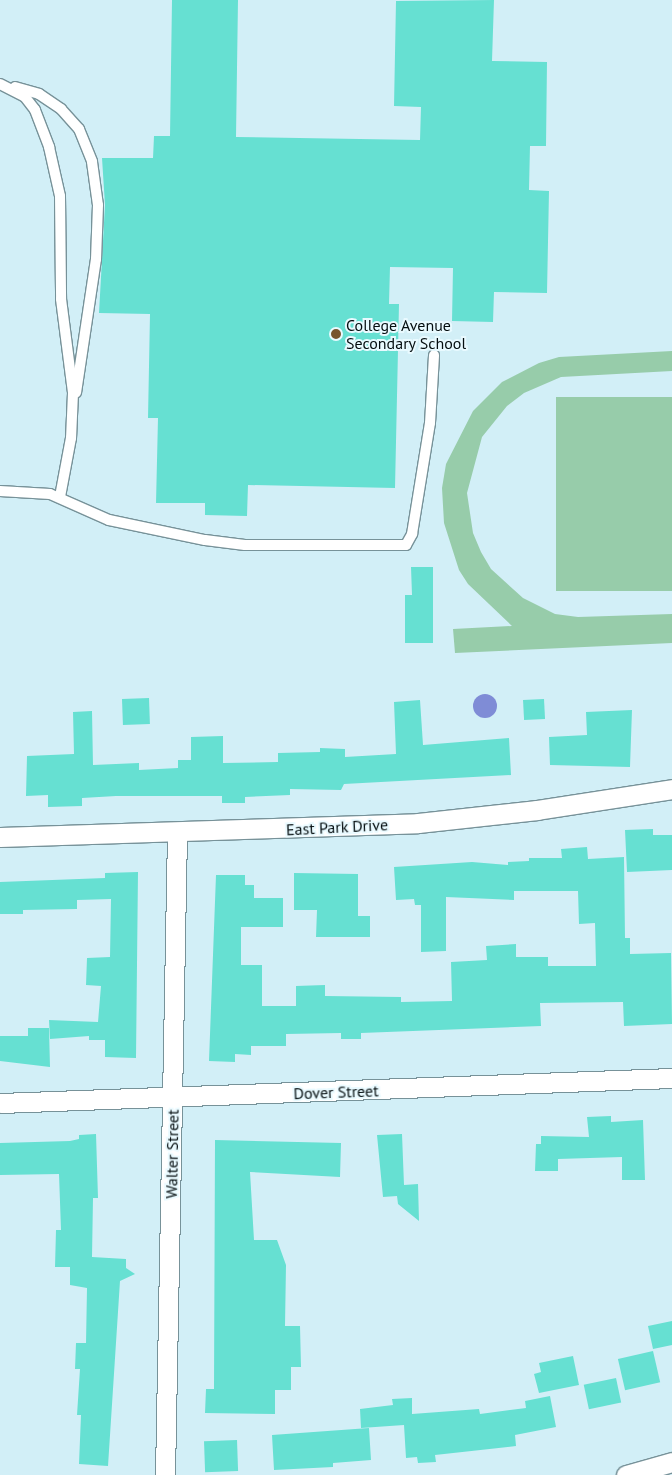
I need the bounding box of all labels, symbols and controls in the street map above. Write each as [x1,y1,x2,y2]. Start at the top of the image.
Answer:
place label: College Avenue Secondary School [346,315,467,353]
marker: College Avenue Secondary School [330,328,342,340]
street label: East Park Drive [285,815,389,839]
street label: Dover Street [293,1081,379,1103]
street label: Walter Street [162,1109,182,1199]

